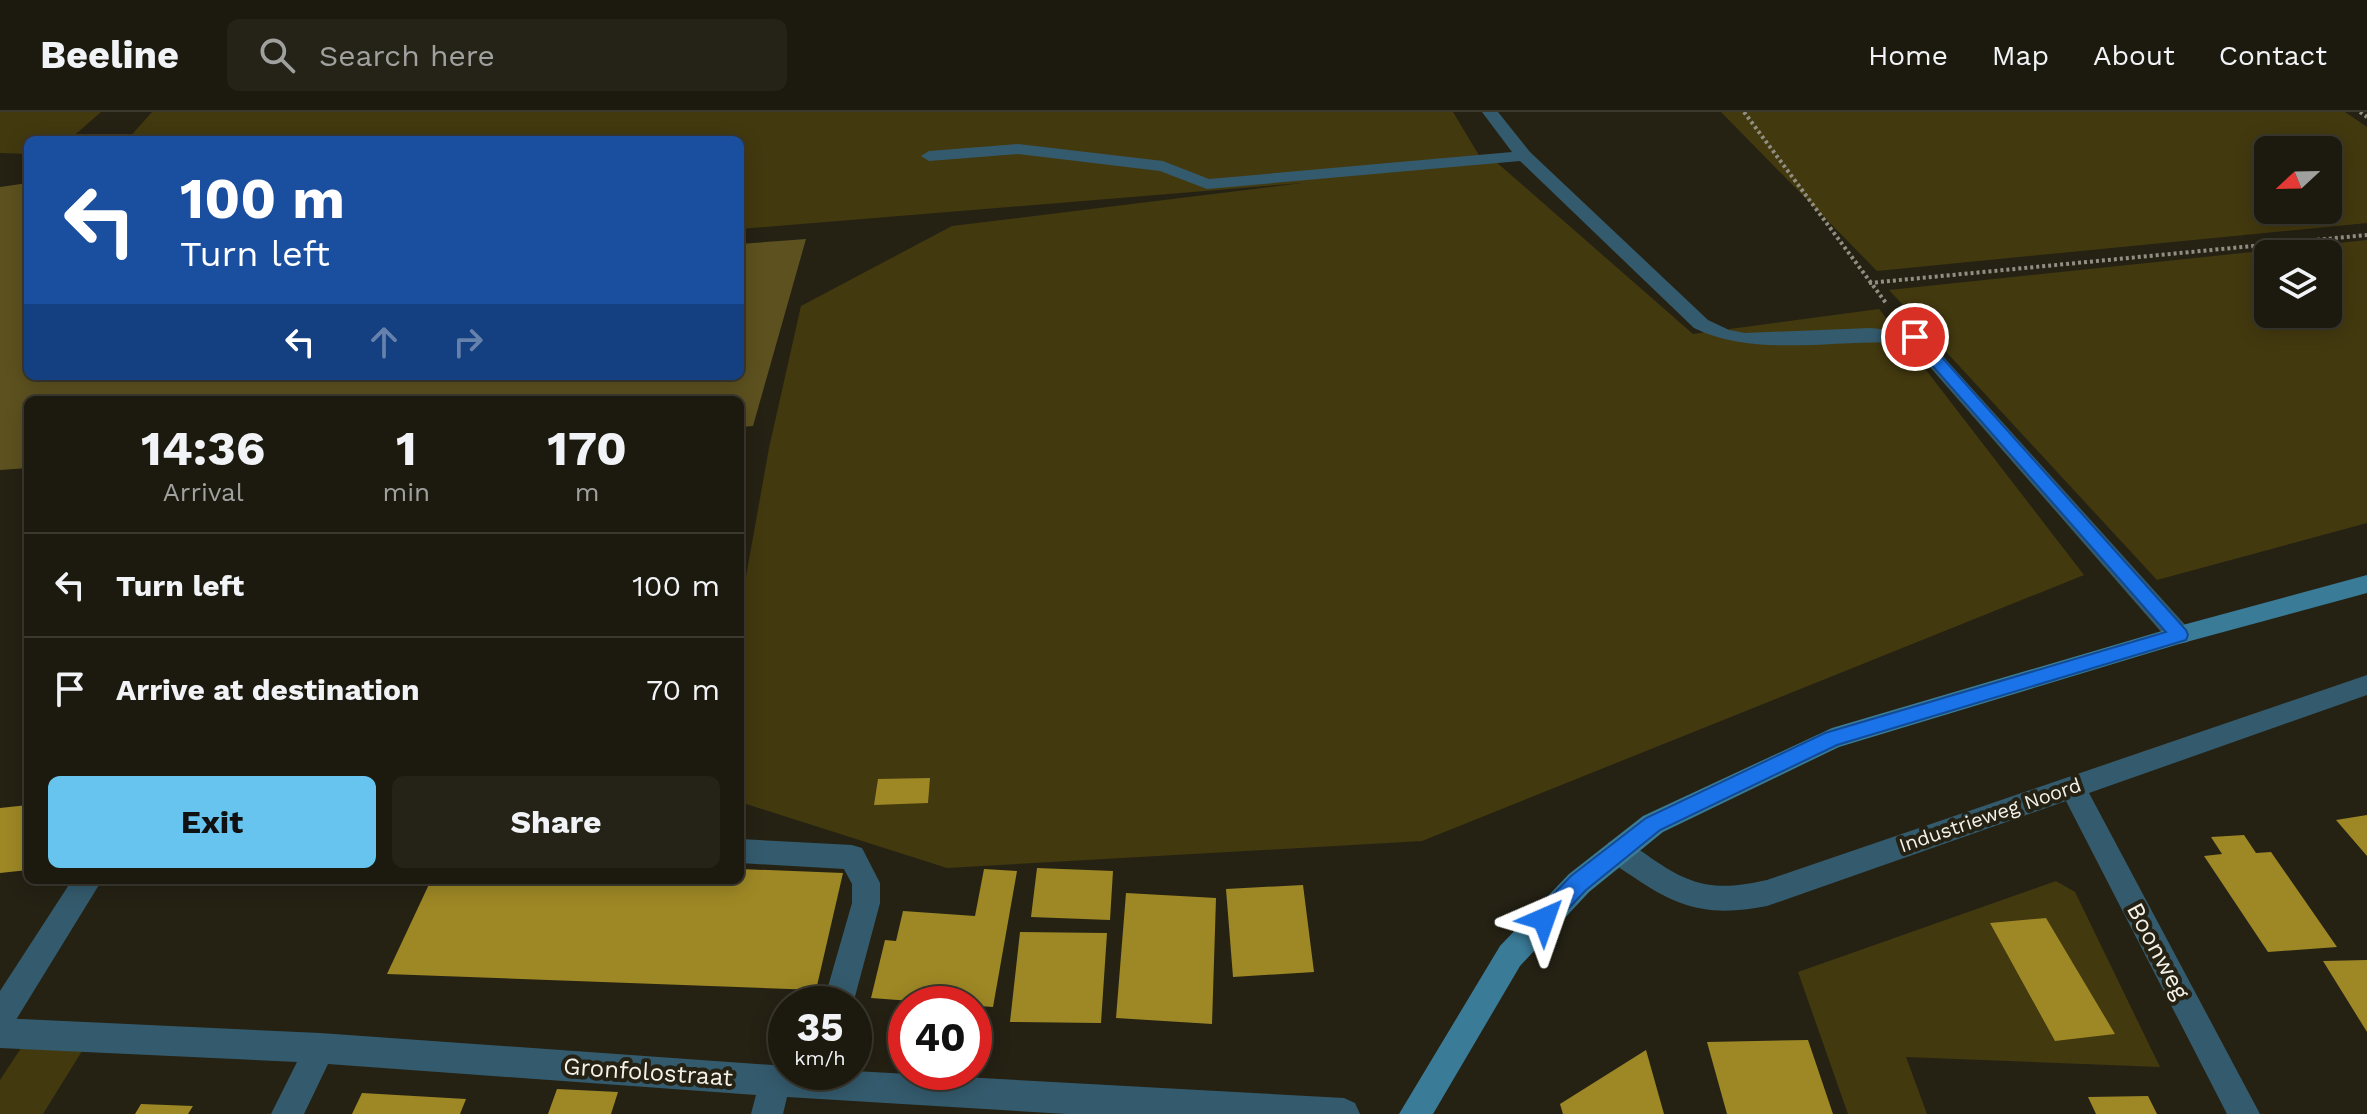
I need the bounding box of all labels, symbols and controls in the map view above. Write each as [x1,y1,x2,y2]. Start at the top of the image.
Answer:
search box [227,19,787,91]
text: Beeline [40,33,179,77]
icon: search [255,33,299,77]
text: Search here [319,38,495,73]
text: Home [1868,39,1948,72]
text: Map [1992,39,2049,72]
text: About [2093,39,2175,72]
text: Contact [2219,39,2327,72]
north arrow [2254,136,2342,224]
map controls [2254,136,2342,328]
text: 100 m [180,166,345,232]
icon: left [48,168,152,272]
text: Turn left [180,233,330,275]
button: layers [2254,240,2342,328]
pin [1881,303,1949,371]
icon: arrive [1893,315,1937,359]
icon: left [278,320,322,364]
icon: ahead [362,320,406,364]
icon: right [446,320,490,364]
text: 14:36 [141,420,265,477]
text: 1 [396,420,417,477]
text: 170 [547,420,627,477]
text: Arrival [163,477,244,507]
text: min [382,477,430,507]
text: m [575,477,599,507]
icon: left [48,563,92,607]
text: Turn left [116,568,244,603]
text: 100 m [632,568,720,603]
icon: arrive [48,667,92,711]
text: Arrive at destination [116,672,420,707]
text: 70 m [646,672,720,707]
street label: Industrieweg Noord [1896,773,2084,857]
button: Exit [48,776,376,868]
button: Share [392,776,720,868]
position arrow [1502,877,1586,961]
street label: Boonweg [2121,898,2195,1004]
speed limit sign: 40 [888,986,992,1090]
text: 35 [796,1004,844,1051]
text: km/h [794,1046,846,1070]
street label: Gronfolostraat [562,1052,734,1092]

